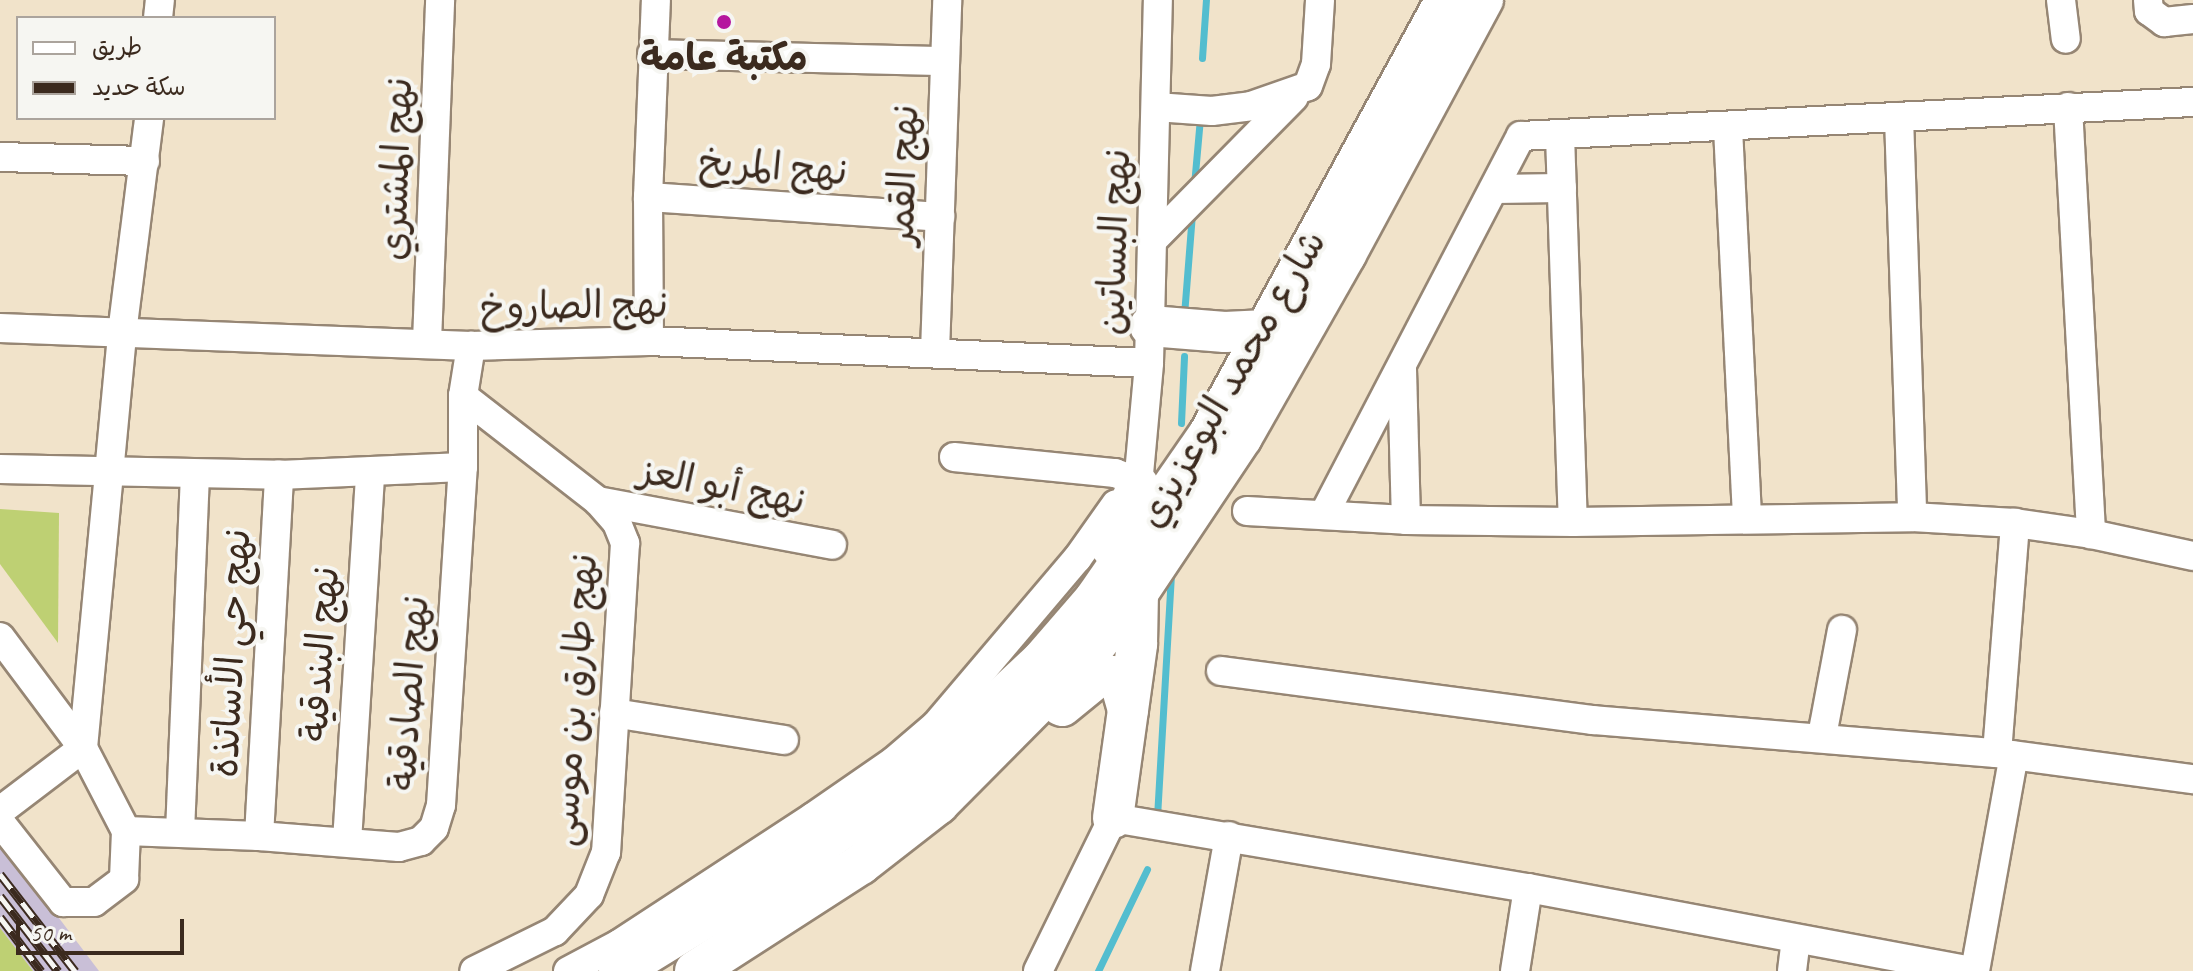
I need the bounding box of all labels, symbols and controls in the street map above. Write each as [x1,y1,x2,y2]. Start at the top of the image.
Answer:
marker: مكتبة عامة [715,13,733,31]
legend [16,16,276,120]
text: طريق [92,32,142,62]
place label: مكتبة عامة [640,35,808,81]
text: سكة حديد [92,72,186,102]
street label: نهج المشتري [370,77,422,261]
street label: نهج القمر [878,104,928,246]
street label: نهج المريخ [697,139,849,195]
street label: نهج البساتين [1088,148,1140,336]
street label: شارع محمد البوعزيزي [1128,222,1336,536]
street label: نهج الصاروخ [480,282,668,330]
street label: نهج أبو العز [635,448,809,524]
street label: نهج حي الأساتذة [202,528,260,778]
street label: نهج طارق بن موسى [541,552,607,848]
street label: نهج البندقية [291,565,349,743]
street label: نهج الصادقية [379,594,439,792]
scale bar [20,903,188,953]
text: 50 m [30,918,71,948]

